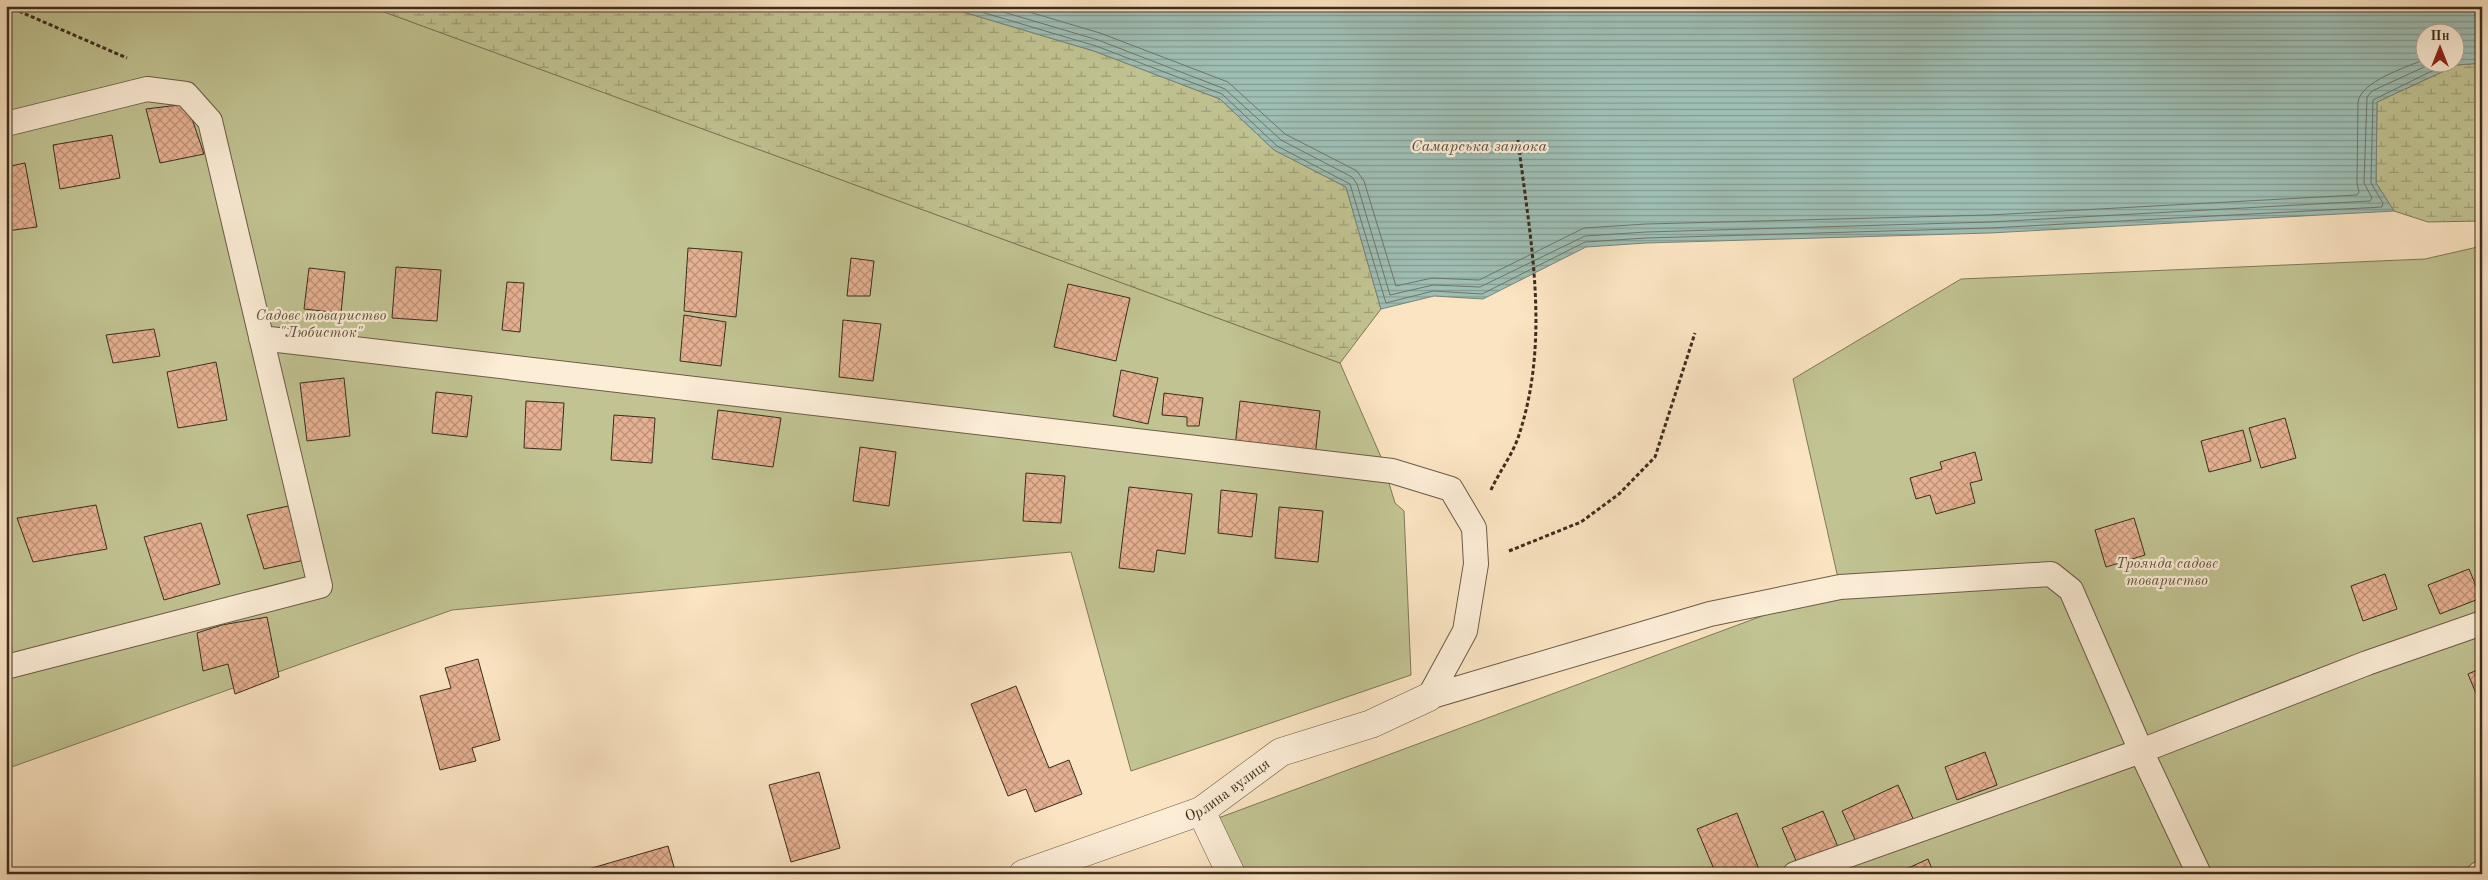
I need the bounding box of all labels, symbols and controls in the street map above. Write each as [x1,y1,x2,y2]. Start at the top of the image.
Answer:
north arrow [2416,22,2466,72]
text: Пн [2430,29,2450,43]
water label: Самарська затока [1411,139,1547,155]
park label: Садове товариство "Любисток" [255,309,387,341]
park label: Троянда садове товариство [2116,557,2218,589]
street label: Орлина вулиця [1183,757,1273,825]

